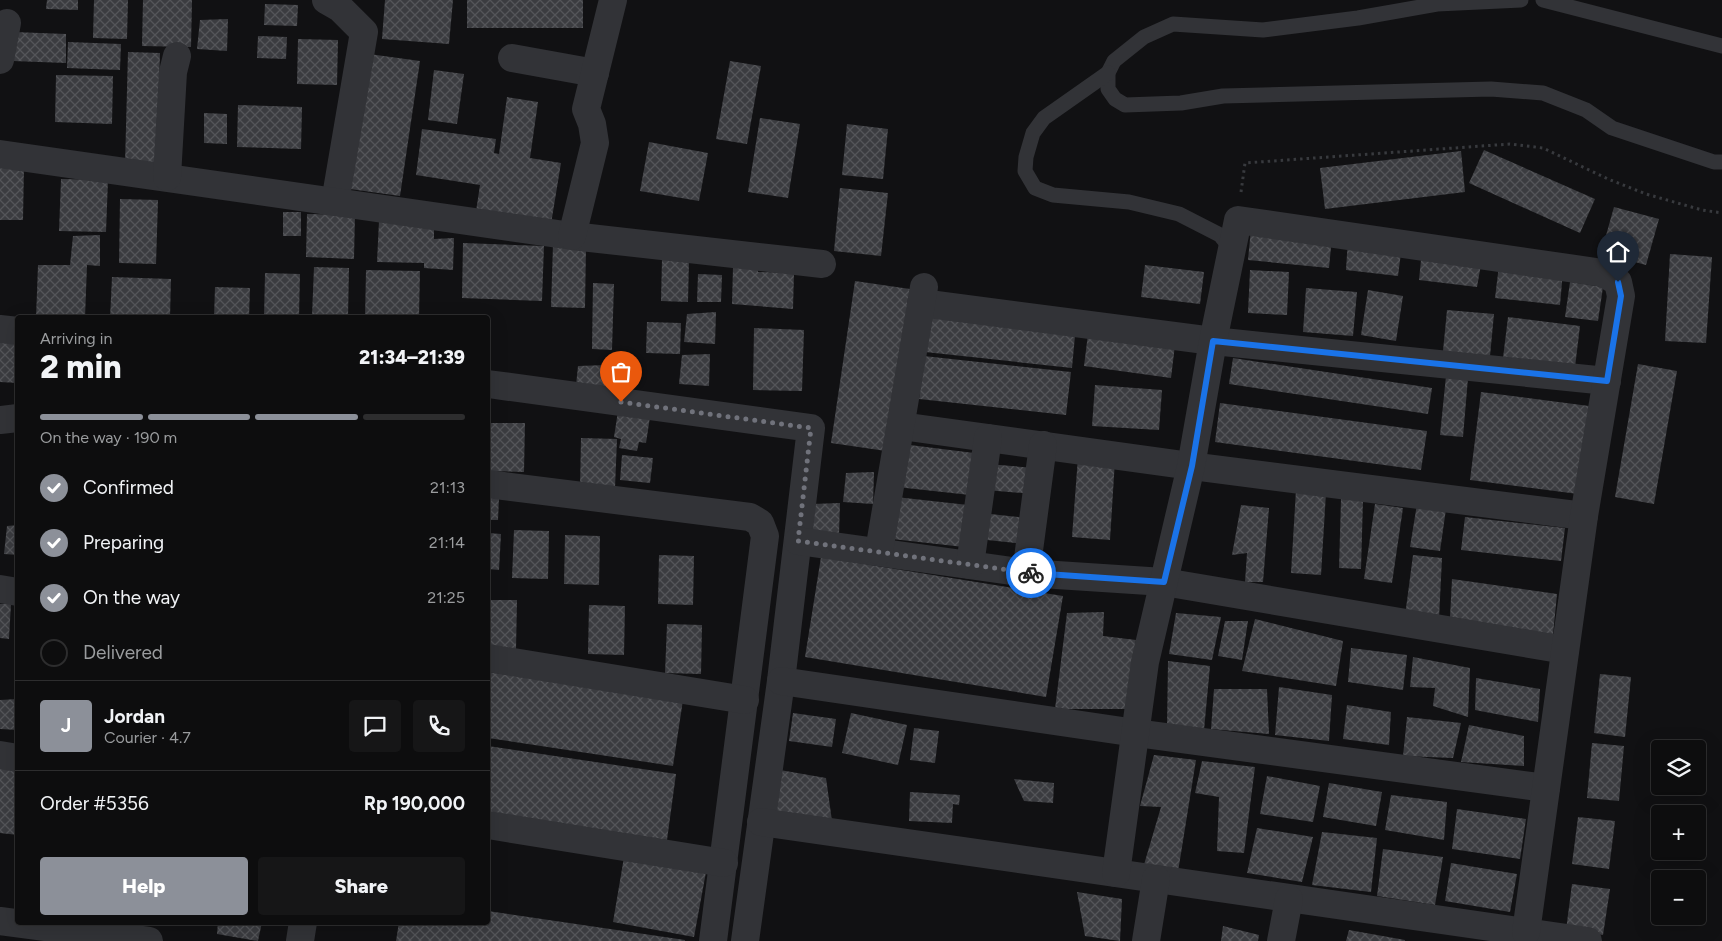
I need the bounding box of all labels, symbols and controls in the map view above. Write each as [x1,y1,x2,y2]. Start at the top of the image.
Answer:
pin [1597,231,1639,282]
icon: home [1604,238,1632,266]
text: Arriving in [40,329,112,348]
text: 21:34–21:39 [359,346,465,369]
text: 2 min [40,348,122,386]
pin [600,351,642,402]
icon: bag [607,358,635,386]
text: On the way · 190 m [40,428,177,447]
icon: check [40,474,68,502]
text: Confirmed [83,476,174,499]
text: 21:13 [430,478,465,497]
icon: check [40,529,68,557]
text: Preparing [83,531,164,554]
text: 21:14 [429,533,465,552]
courier [1006,548,1056,598]
icon: bike [1017,559,1045,587]
icon: check [40,584,68,612]
text: On the way [83,586,180,609]
text: 21:25 [427,588,465,607]
text: Delivered [83,641,163,664]
button: chat [349,700,401,752]
button: phone [413,700,465,752]
text: Jordan [104,705,165,728]
text: J [61,714,71,737]
text: Courier · 4.7 [104,728,191,747]
map controls [1651,740,1706,925]
button: layers [1651,740,1706,795]
text: Order #5356 [40,792,149,815]
text: Rp 190,000 [364,792,465,815]
button: + [1651,805,1706,860]
button: Help [40,857,248,915]
button: Share [258,857,465,915]
button: − [1651,870,1706,925]

